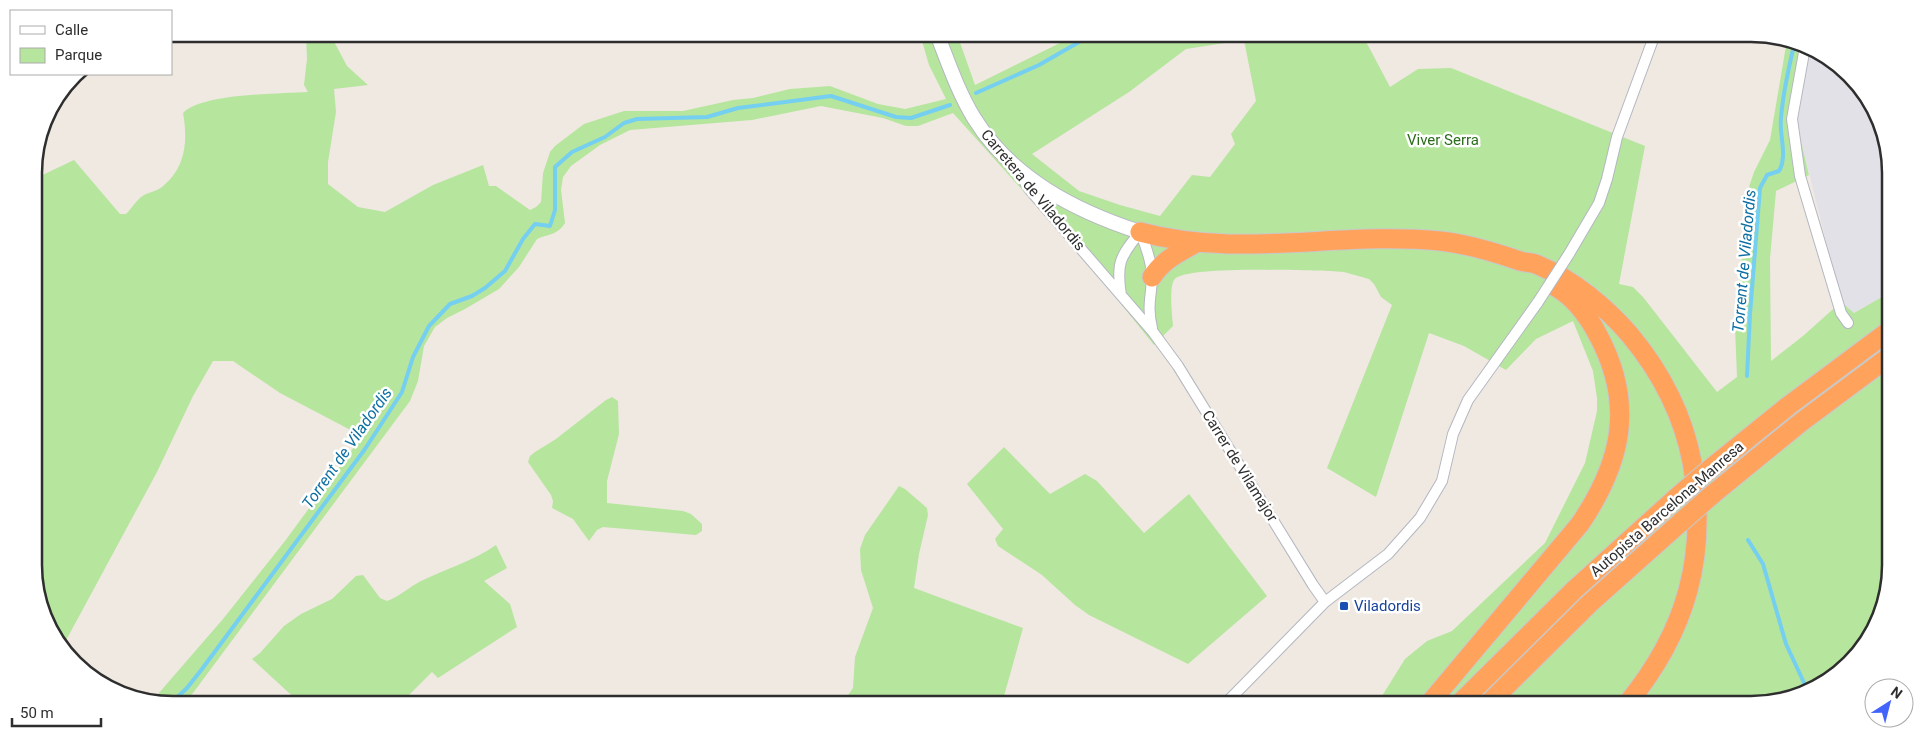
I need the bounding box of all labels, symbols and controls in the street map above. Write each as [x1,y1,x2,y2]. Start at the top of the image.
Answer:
legend [10,10,172,75]
text: Calle [55,21,88,39]
text: Parque [55,46,102,64]
street label: Carretera de Viladordis [977,126,1089,254]
park label: Viver Serra [1407,131,1479,149]
water label: Torrent de Viladordis [1728,189,1760,333]
water label: Torrent de Viladordis [298,384,396,512]
street label: Carrer de Vilamajor [1198,407,1282,525]
street label: Autopista Barcelona-Manresa [1587,437,1747,581]
place label: Viladordis [1354,597,1421,615]
marker: Viladordis [1338,600,1350,612]
north arrow [1864,678,1914,728]
text: N [1888,683,1905,702]
scale bar [12,696,101,728]
text: 50 m [20,704,54,722]

